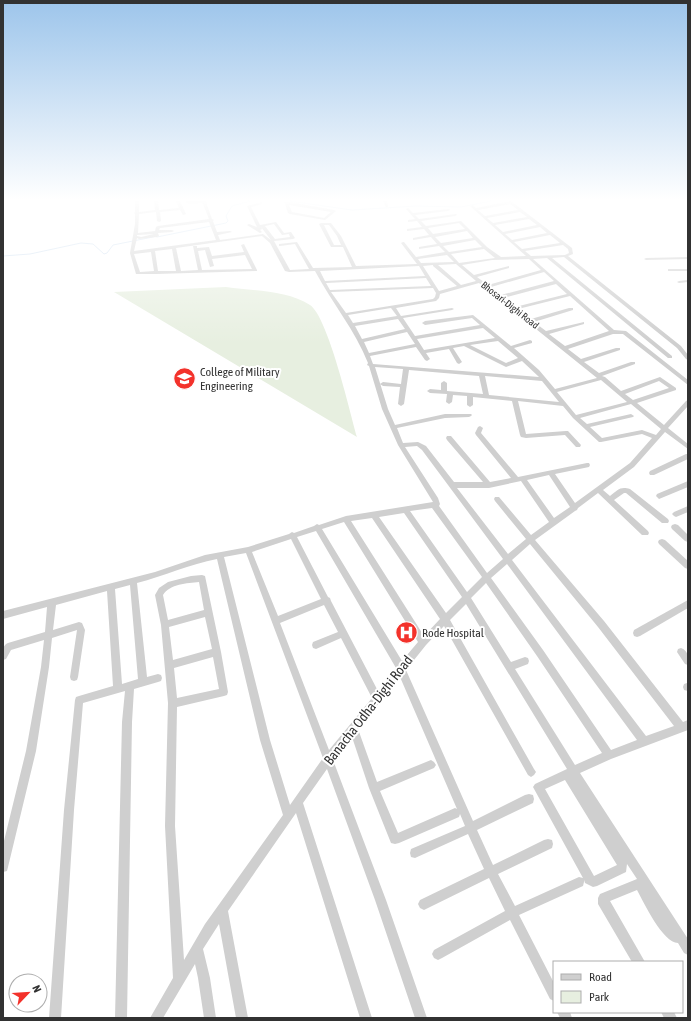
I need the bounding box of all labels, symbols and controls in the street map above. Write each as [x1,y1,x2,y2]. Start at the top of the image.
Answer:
street label: Bhosari-Dighi Road [479,279,541,331]
place label: College of Military Engineering [200,365,280,393]
school or university icon: College of Military Engineering [172,366,198,392]
hospital icon: Rode Hospital [393,620,419,646]
place label: Rode Hospital [422,626,485,640]
street label: Banacha Odha-Dighi Road [320,652,416,768]
legend [553,961,683,1013]
text: Road [589,970,612,984]
north arrow [8,973,48,1013]
text: N [30,983,44,994]
text: Park [589,990,610,1004]

